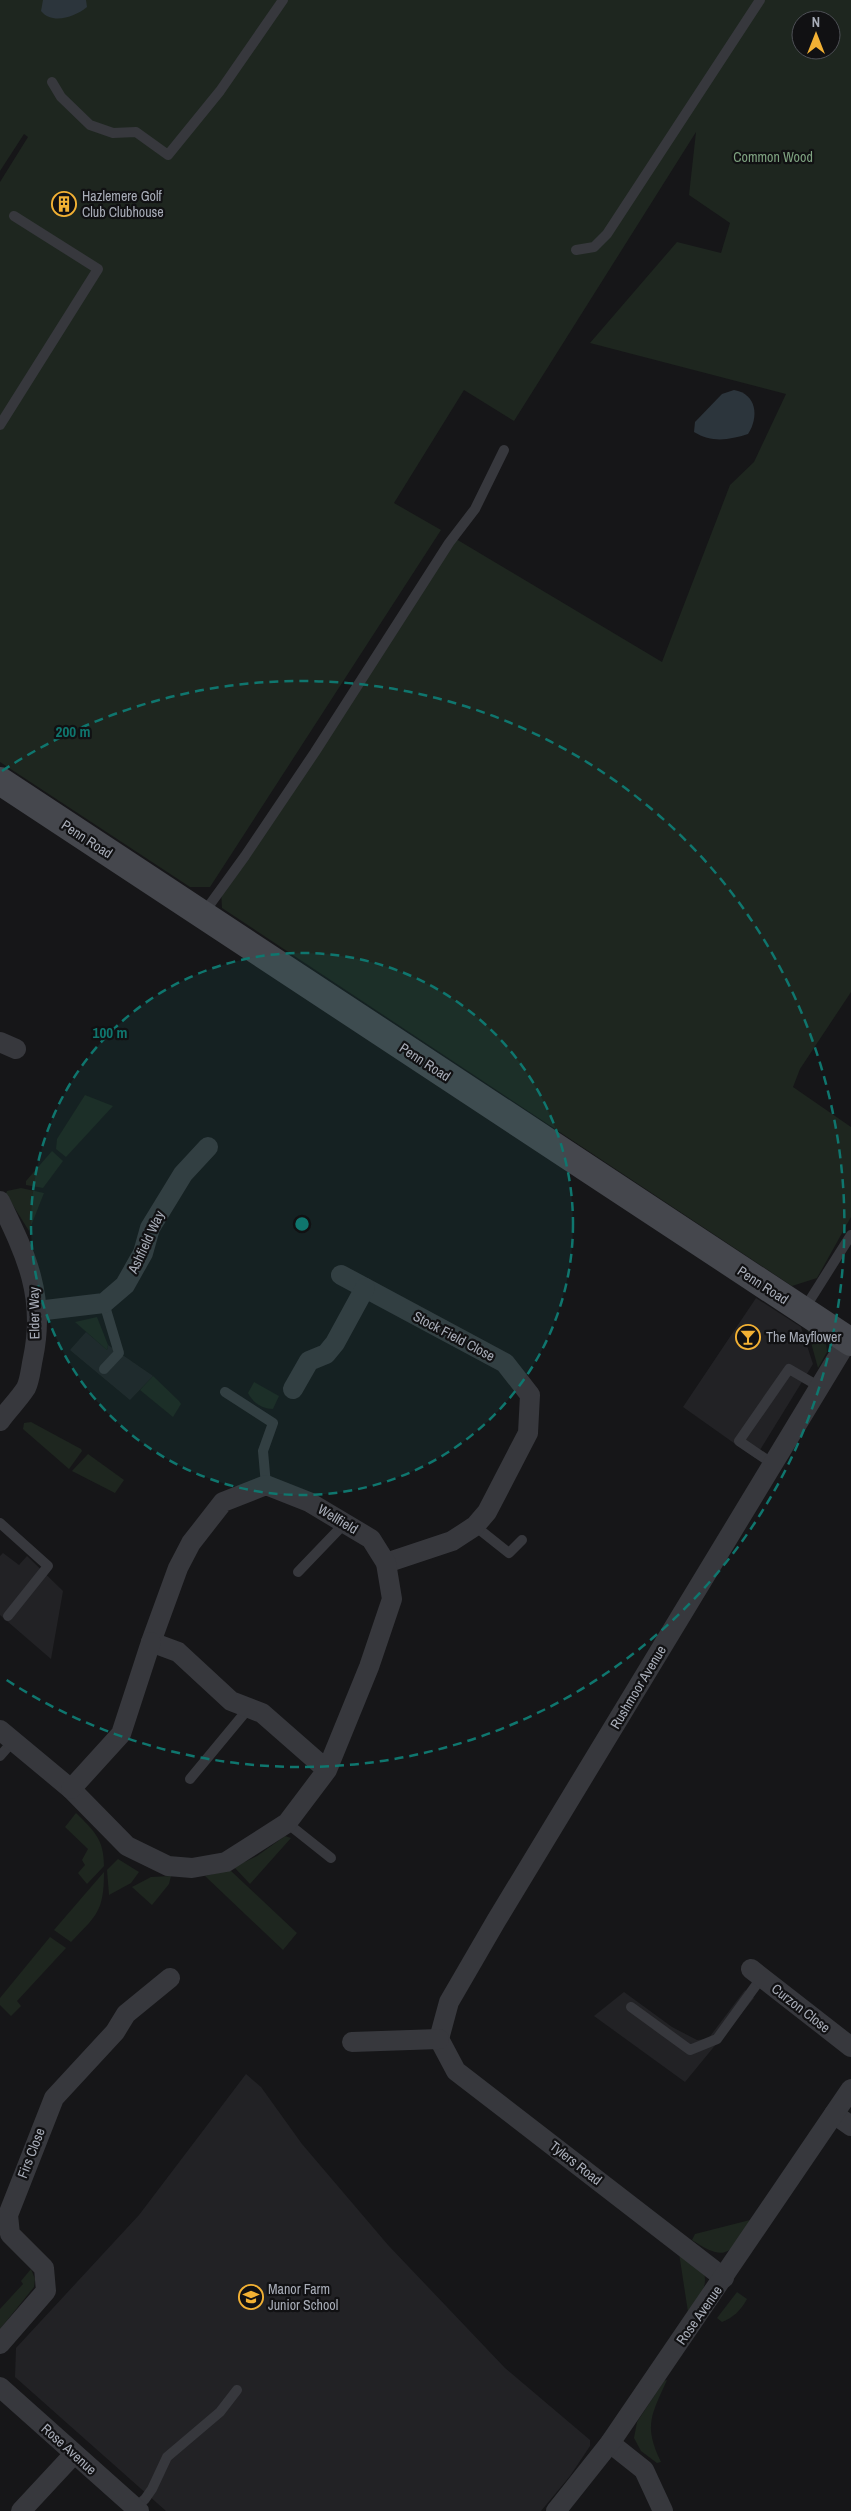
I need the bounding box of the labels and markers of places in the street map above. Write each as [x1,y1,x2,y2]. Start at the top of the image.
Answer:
place label: Hazlemere Golf Club Clubhouse [82,187,164,221]
building icon: Hazlemere Golf Club Clubhouse [51,191,77,217]
centre of rings [293,1215,311,1233]
bar icon: The Mayflower [735,1324,761,1350]
place label: The Mayflower [766,1328,841,1346]
place label: Manor Farm Junior School [268,2280,338,2314]
school or university icon: Manor Farm Junior School [238,2284,264,2310]

